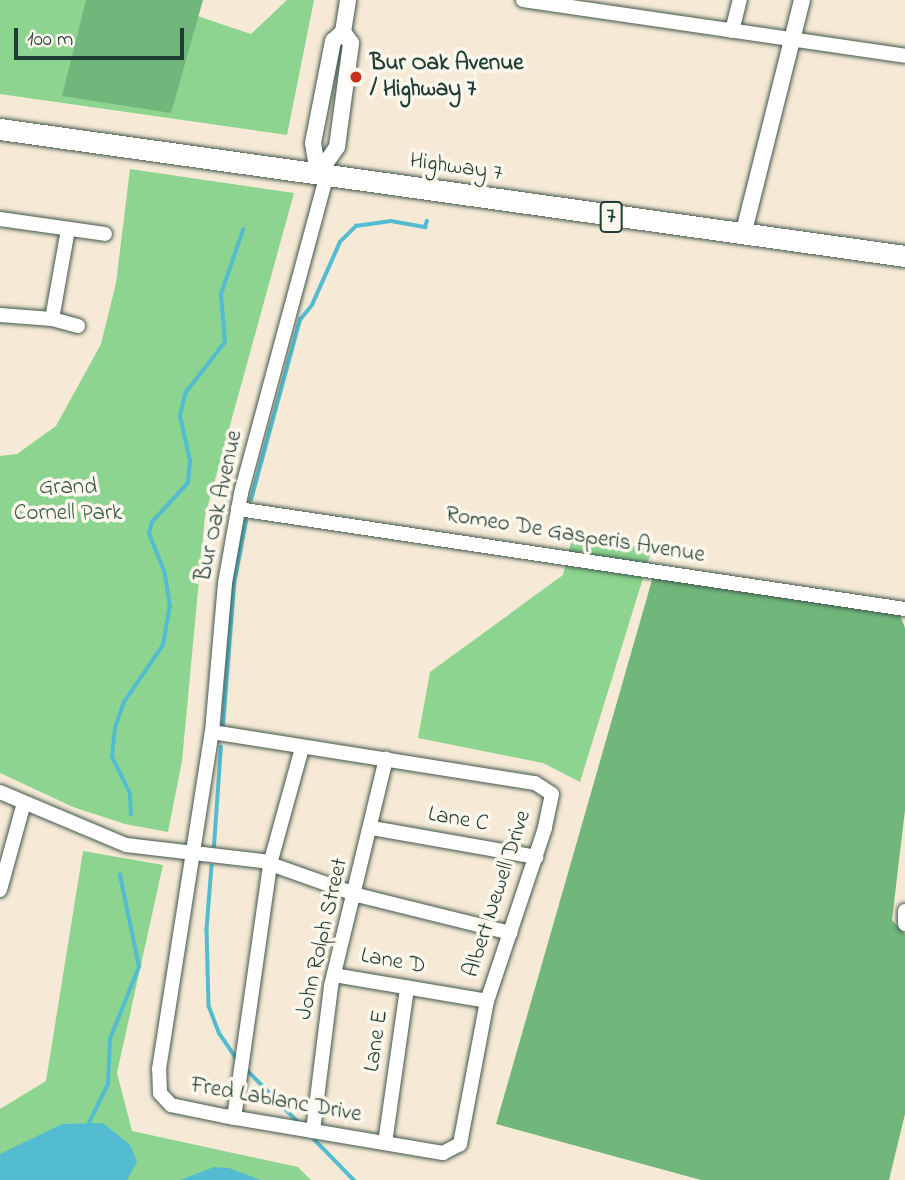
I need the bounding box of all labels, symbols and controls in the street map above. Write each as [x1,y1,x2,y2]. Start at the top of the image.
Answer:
scale bar [18,14,187,58]
text: 100 m [27,25,73,55]
place label: Bur Oak Avenue / Highway 7 [370,50,524,104]
marker: Bur Oak Avenue / Highway 7 [348,69,364,85]
street label: Highway 7 [408,148,504,188]
road number: 7 [599,200,623,234]
street label: Bur Oak Avenue [191,428,249,584]
park label: Grand Cornell Park [14,474,122,528]
street label: Romeo De Gasperis Avenue [443,502,707,570]
street label: Lane C [426,801,490,839]
street label: Albert Newell Drive [458,807,538,981]
street label: John Rolph Street [291,856,355,1022]
street label: Lane D [358,943,428,981]
street label: Lane E [359,1008,395,1074]
street label: Fred Lablanc Drive [188,1072,364,1130]

